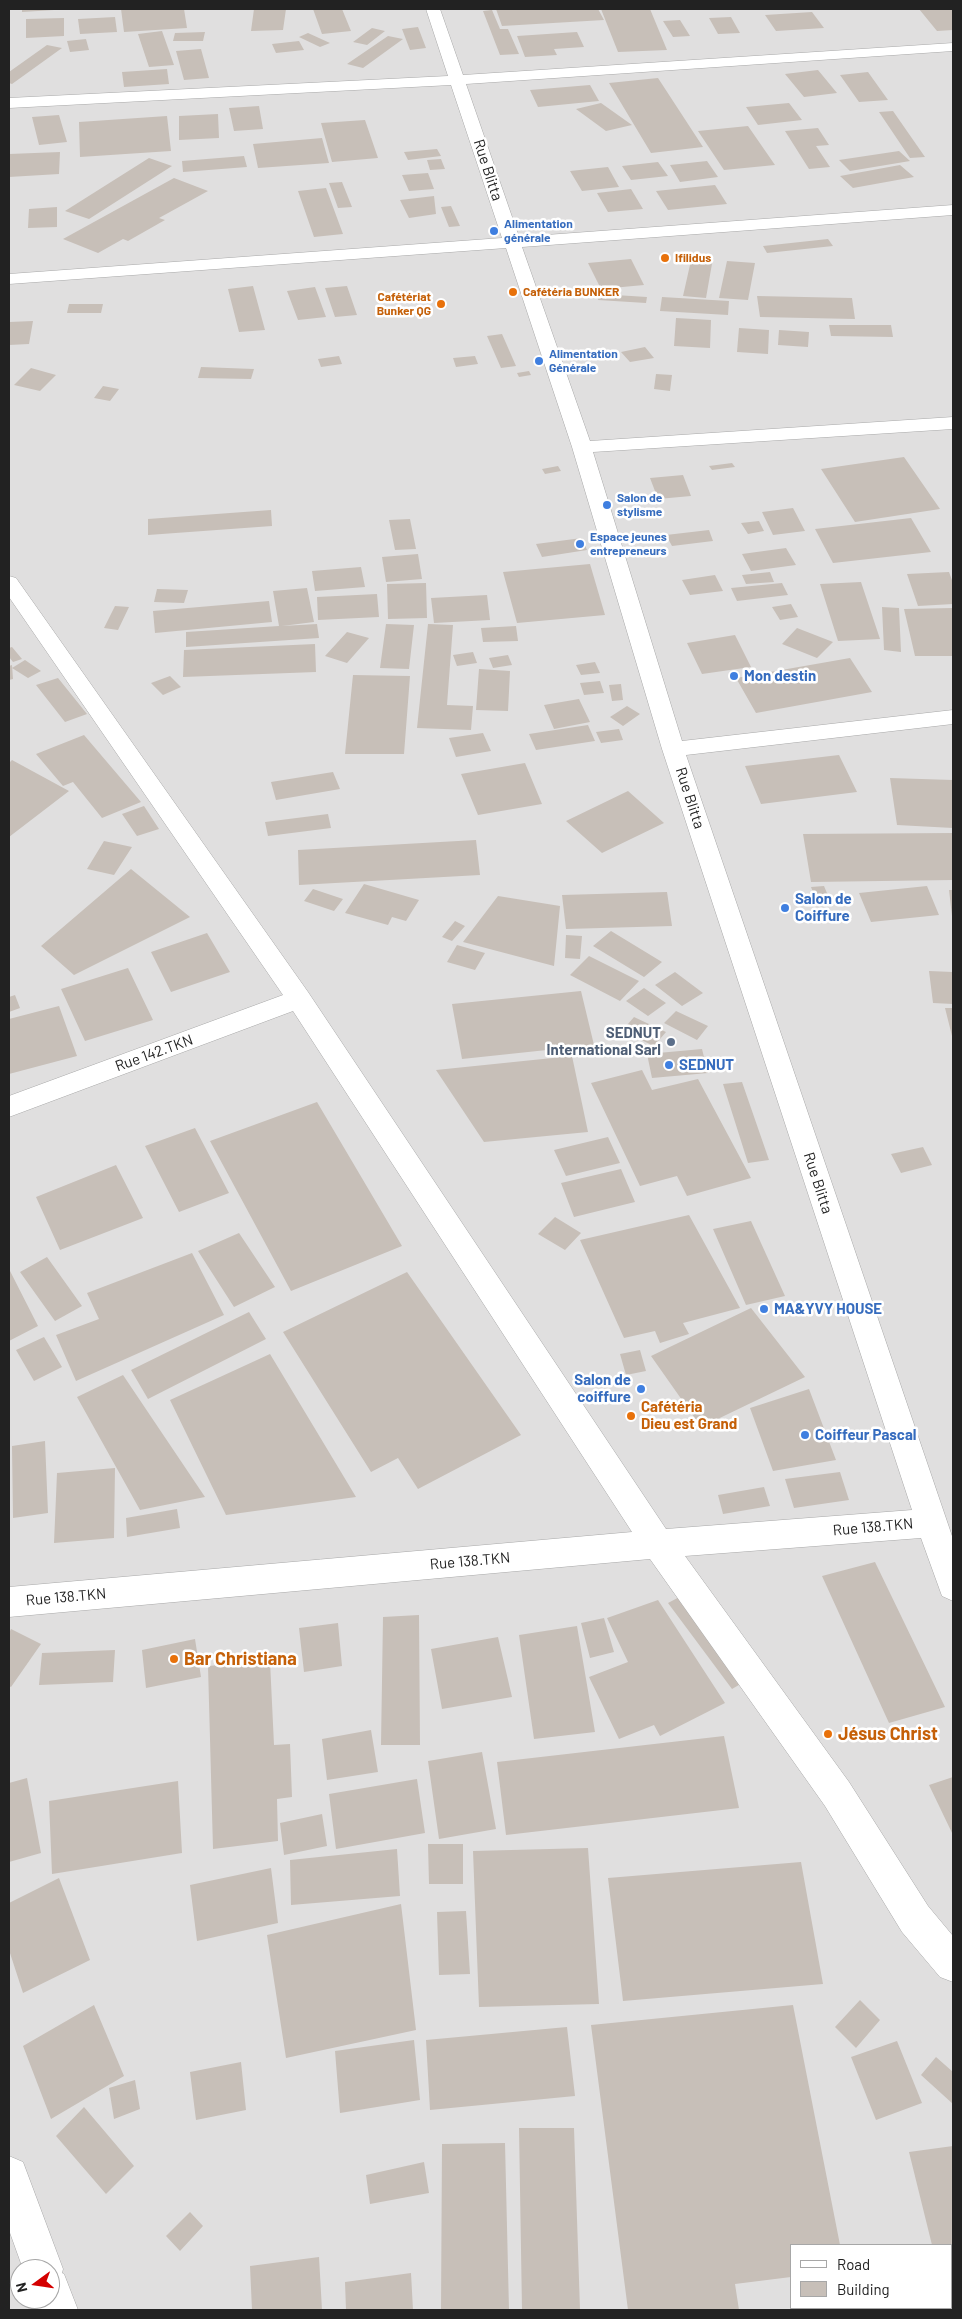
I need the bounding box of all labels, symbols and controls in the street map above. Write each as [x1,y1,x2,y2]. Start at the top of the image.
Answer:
street label: Rue Blitta [470,137,506,203]
place label: Alimentation générale [504,217,573,245]
marker: Alimentation générale [488,225,500,237]
place label: Ifilidus [675,251,711,265]
marker: Ifilidus [659,252,671,264]
place label: Cafétéria BUNKER [523,285,619,299]
marker: Cafétéria BUNKER [507,286,519,298]
place label: Cafétériat Bunker QG [377,290,431,318]
marker: Cafétériat Bunker QG [435,298,447,310]
place label: Alimentation Générale [549,347,618,375]
marker: Alimentation Générale [533,355,545,367]
place label: Salon de stylisme [617,491,662,519]
marker: Salon de stylisme [601,499,613,511]
place label: Espace jeunes entrepreneurs [590,530,667,558]
marker: Espace jeunes entrepreneurs [574,538,586,550]
place label: Mon destin [744,667,816,685]
marker: Mon destin [728,670,740,682]
street label: Rue Blitta [672,765,708,831]
place label: Salon de Coiffure [795,890,852,925]
marker: Salon de Coiffure [779,902,791,914]
place label: SEDNUT International Sarl [547,1024,661,1059]
street label: Rue 142.TKN [113,1031,195,1075]
marker: SEDNUT International Sarl [665,1036,677,1048]
place label: SEDNUT [679,1056,734,1074]
marker: SEDNUT [663,1059,675,1071]
street label: Rue Blitta [800,1150,836,1216]
place label: MA&YVY HOUSE [774,1300,882,1318]
marker: MA&YVY HOUSE [758,1303,770,1315]
place label: Salon de coiffure [574,1371,631,1406]
marker: Salon de coiffure [635,1383,647,1395]
place label: Cafétéria Dieu est Grand [641,1398,737,1433]
marker: Cafétéria Dieu est Grand [625,1410,637,1422]
place label: Coiffeur Pascal [815,1426,916,1444]
marker: Coiffeur Pascal [799,1429,811,1441]
street label: Rue 138.TKN [832,1515,914,1539]
street label: Rue 138.TKN [429,1549,511,1573]
street label: Rue 138.TKN [25,1585,107,1609]
place label: Bar Christiana [184,1648,297,1670]
marker: Bar Christiana [168,1653,180,1665]
place label: Jésus Christ [838,1723,938,1745]
marker: Jésus Christ [822,1728,834,1740]
legend [790,2244,952,2309]
text: Road [837,2255,870,2273]
north arrow [10,2259,60,2309]
text: Building [837,2280,890,2298]
text: N [12,2281,30,2294]

